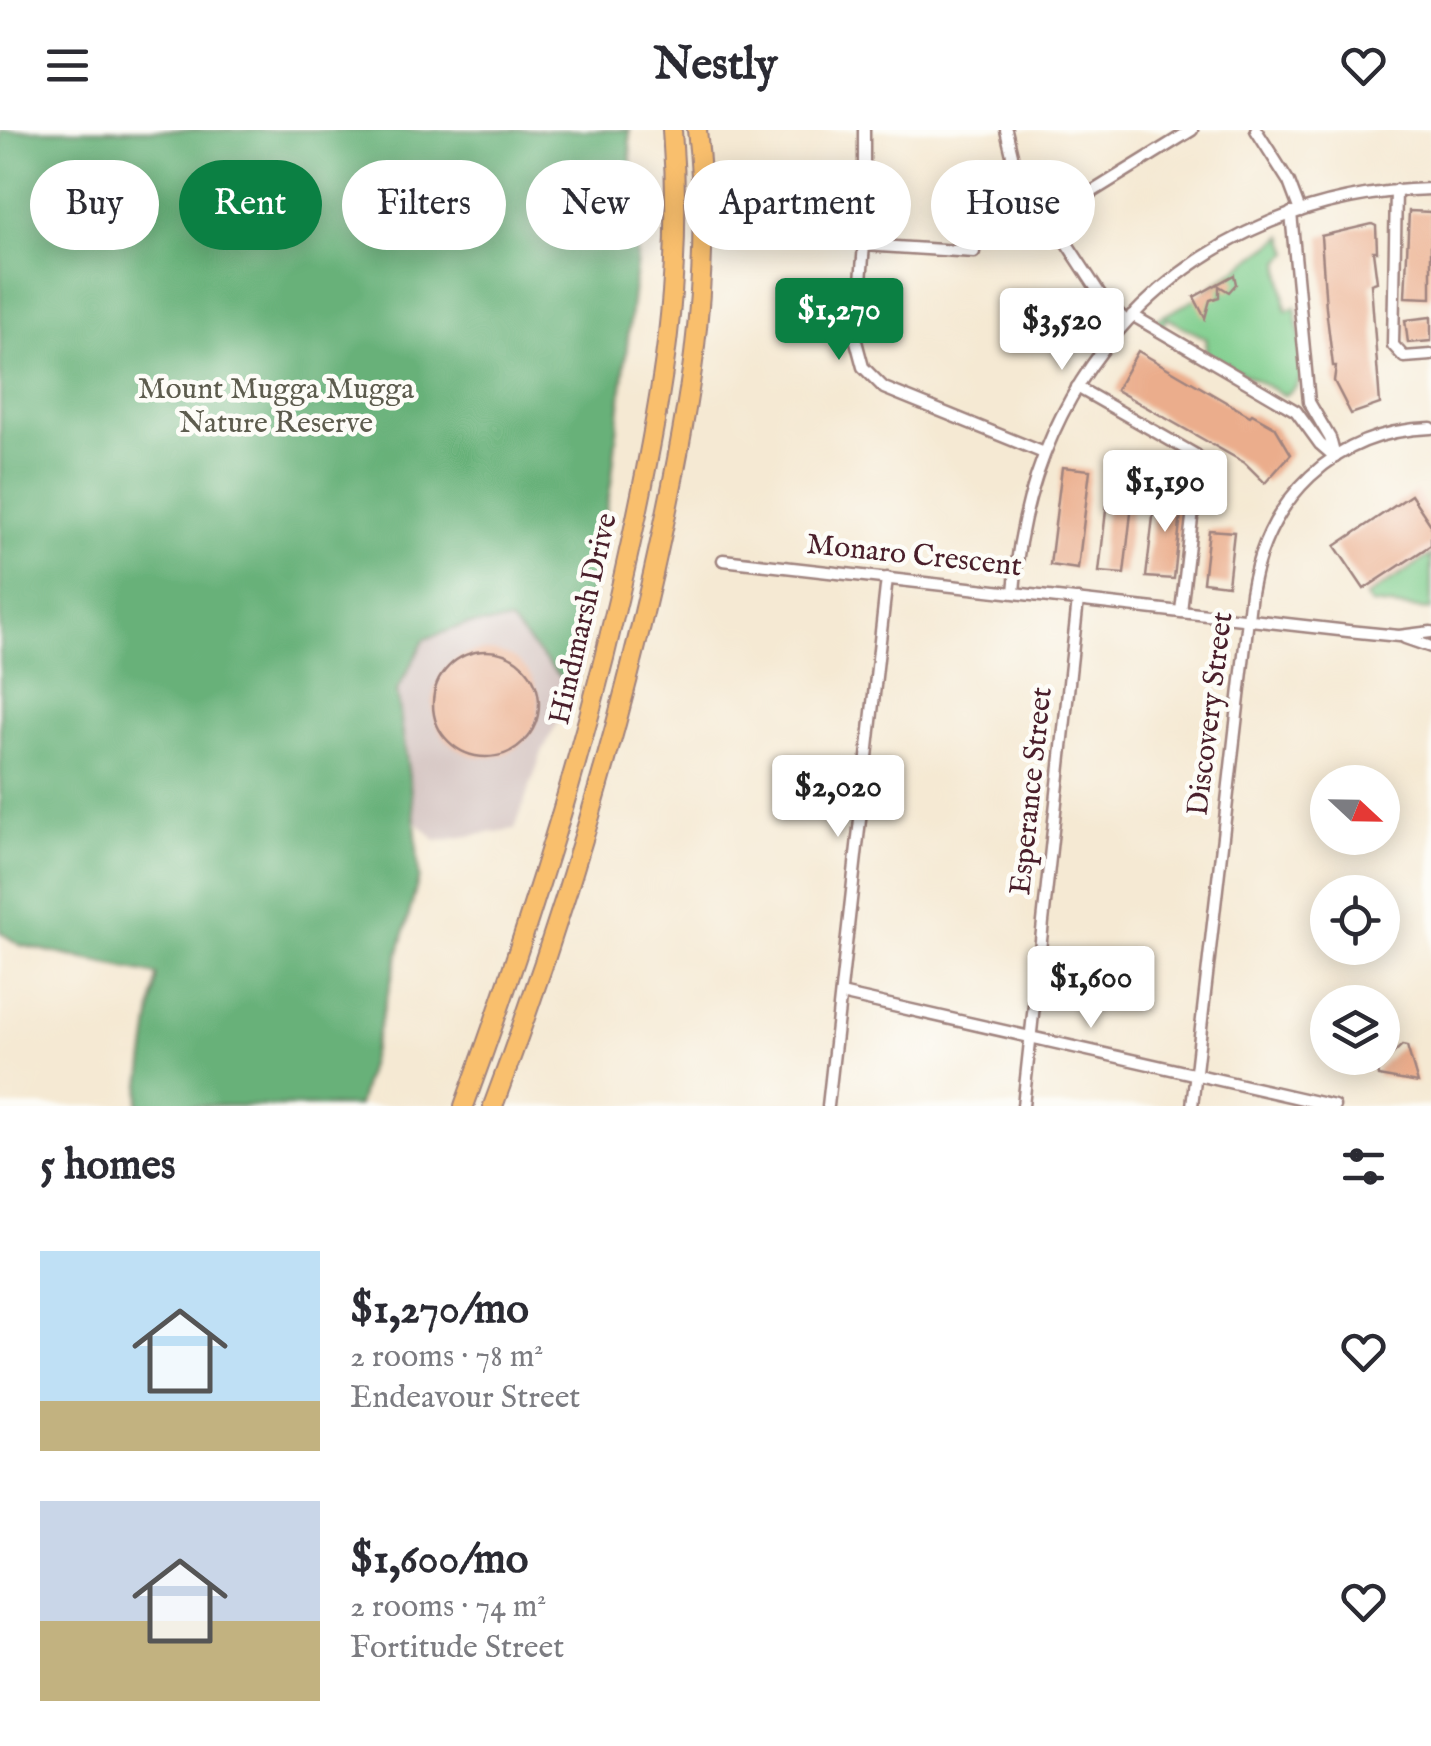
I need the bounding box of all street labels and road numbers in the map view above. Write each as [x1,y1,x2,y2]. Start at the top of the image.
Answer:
street label: Hindmarsh Drive [541,510,627,728]
street label: Monaro Crescent [805,526,1023,586]
street label: Discovery Street [1180,610,1242,818]
street label: Esperance Street [1002,685,1062,897]

